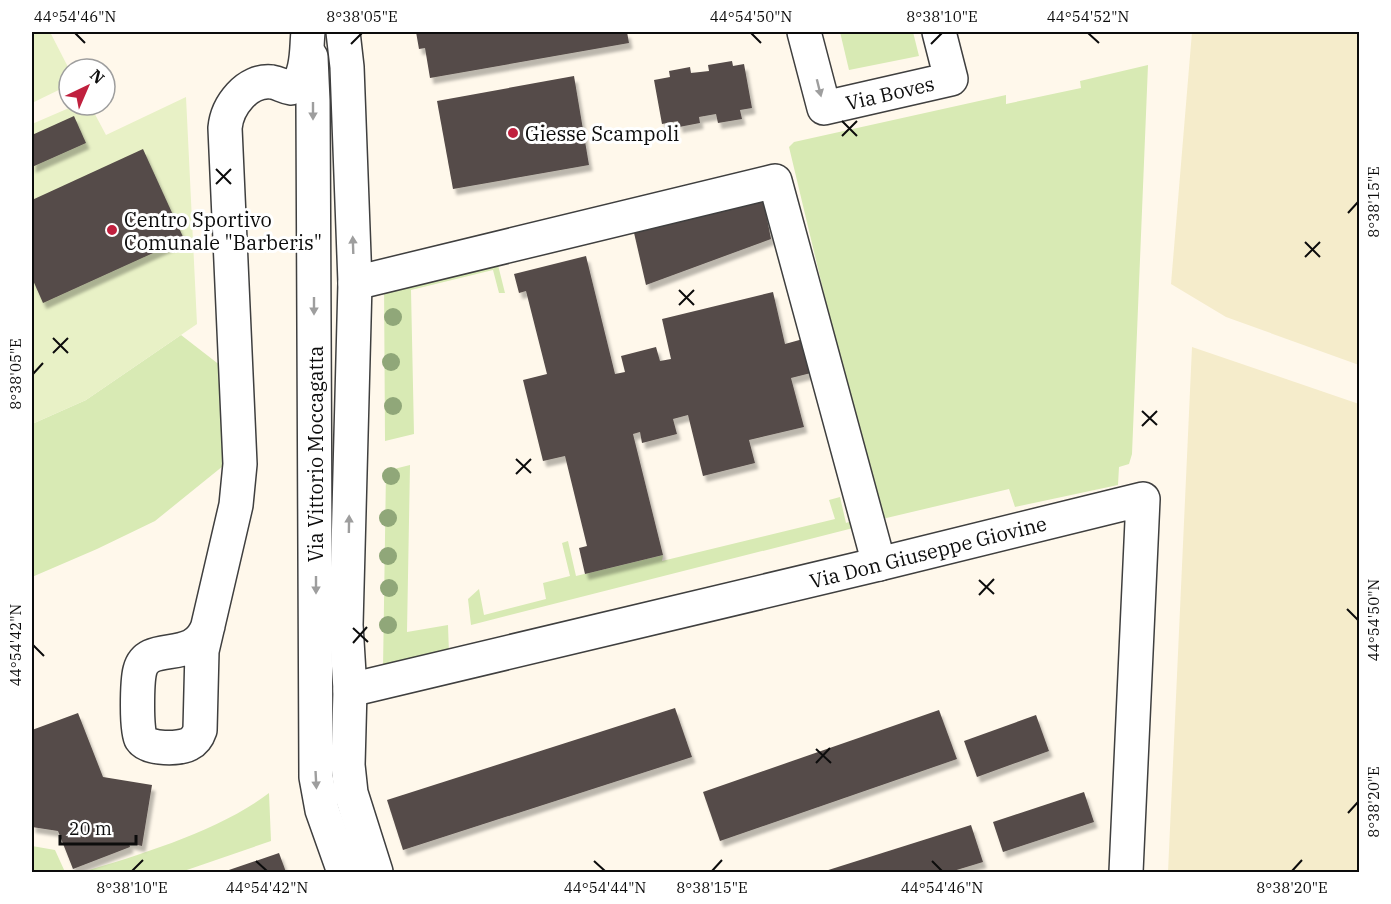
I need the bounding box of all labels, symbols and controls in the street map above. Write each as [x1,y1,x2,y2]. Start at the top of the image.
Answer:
text: 44°54'46"N [34,7,116,26]
text: 8°38'05"E [326,7,398,26]
text: 44°54'50"N [710,7,792,26]
text: 8°38'10"E [906,7,978,26]
text: 44°54'52"N [1047,7,1129,26]
north arrow [57,57,117,117]
text: N [86,65,109,88]
street label: Via Boves [843,70,937,116]
one-way arrow [814,79,824,97]
one-way arrow [308,101,318,120]
place label: Giesse Scampoli [525,120,679,147]
marker: Giesse Scampoli [506,126,520,140]
text: 8°38'15"E [1364,166,1383,238]
place label: Centro Sportivo Comunale "Barberis" [124,206,322,256]
marker: Centro Sportivo Comunale "Barberis" [105,223,119,237]
one-way arrow [349,236,358,255]
one-way arrow [309,296,319,315]
text: 8°38'05"E [6,338,25,410]
street label: Via Vittorio Moccagatta [302,346,329,562]
street label: Via Don Giuseppe Giovine [807,509,1049,595]
one-way arrow [344,515,354,534]
one-way arrow [311,575,321,594]
text: 44°54'50"N [1364,579,1383,661]
text: 44°54'42"N [6,604,25,686]
text: 8°38'20"E [1364,766,1383,838]
one-way arrow [312,770,321,789]
scale bar [60,808,136,846]
text: 20 m [69,817,112,840]
text: 8°38'10"E [96,878,168,897]
text: 44°54'42"N [226,878,308,897]
text: 44°54'44"N [564,878,646,897]
text: 8°38'15"E [676,878,748,897]
text: 44°54'46"N [901,878,983,897]
text: 8°38'20"E [1256,878,1328,897]

